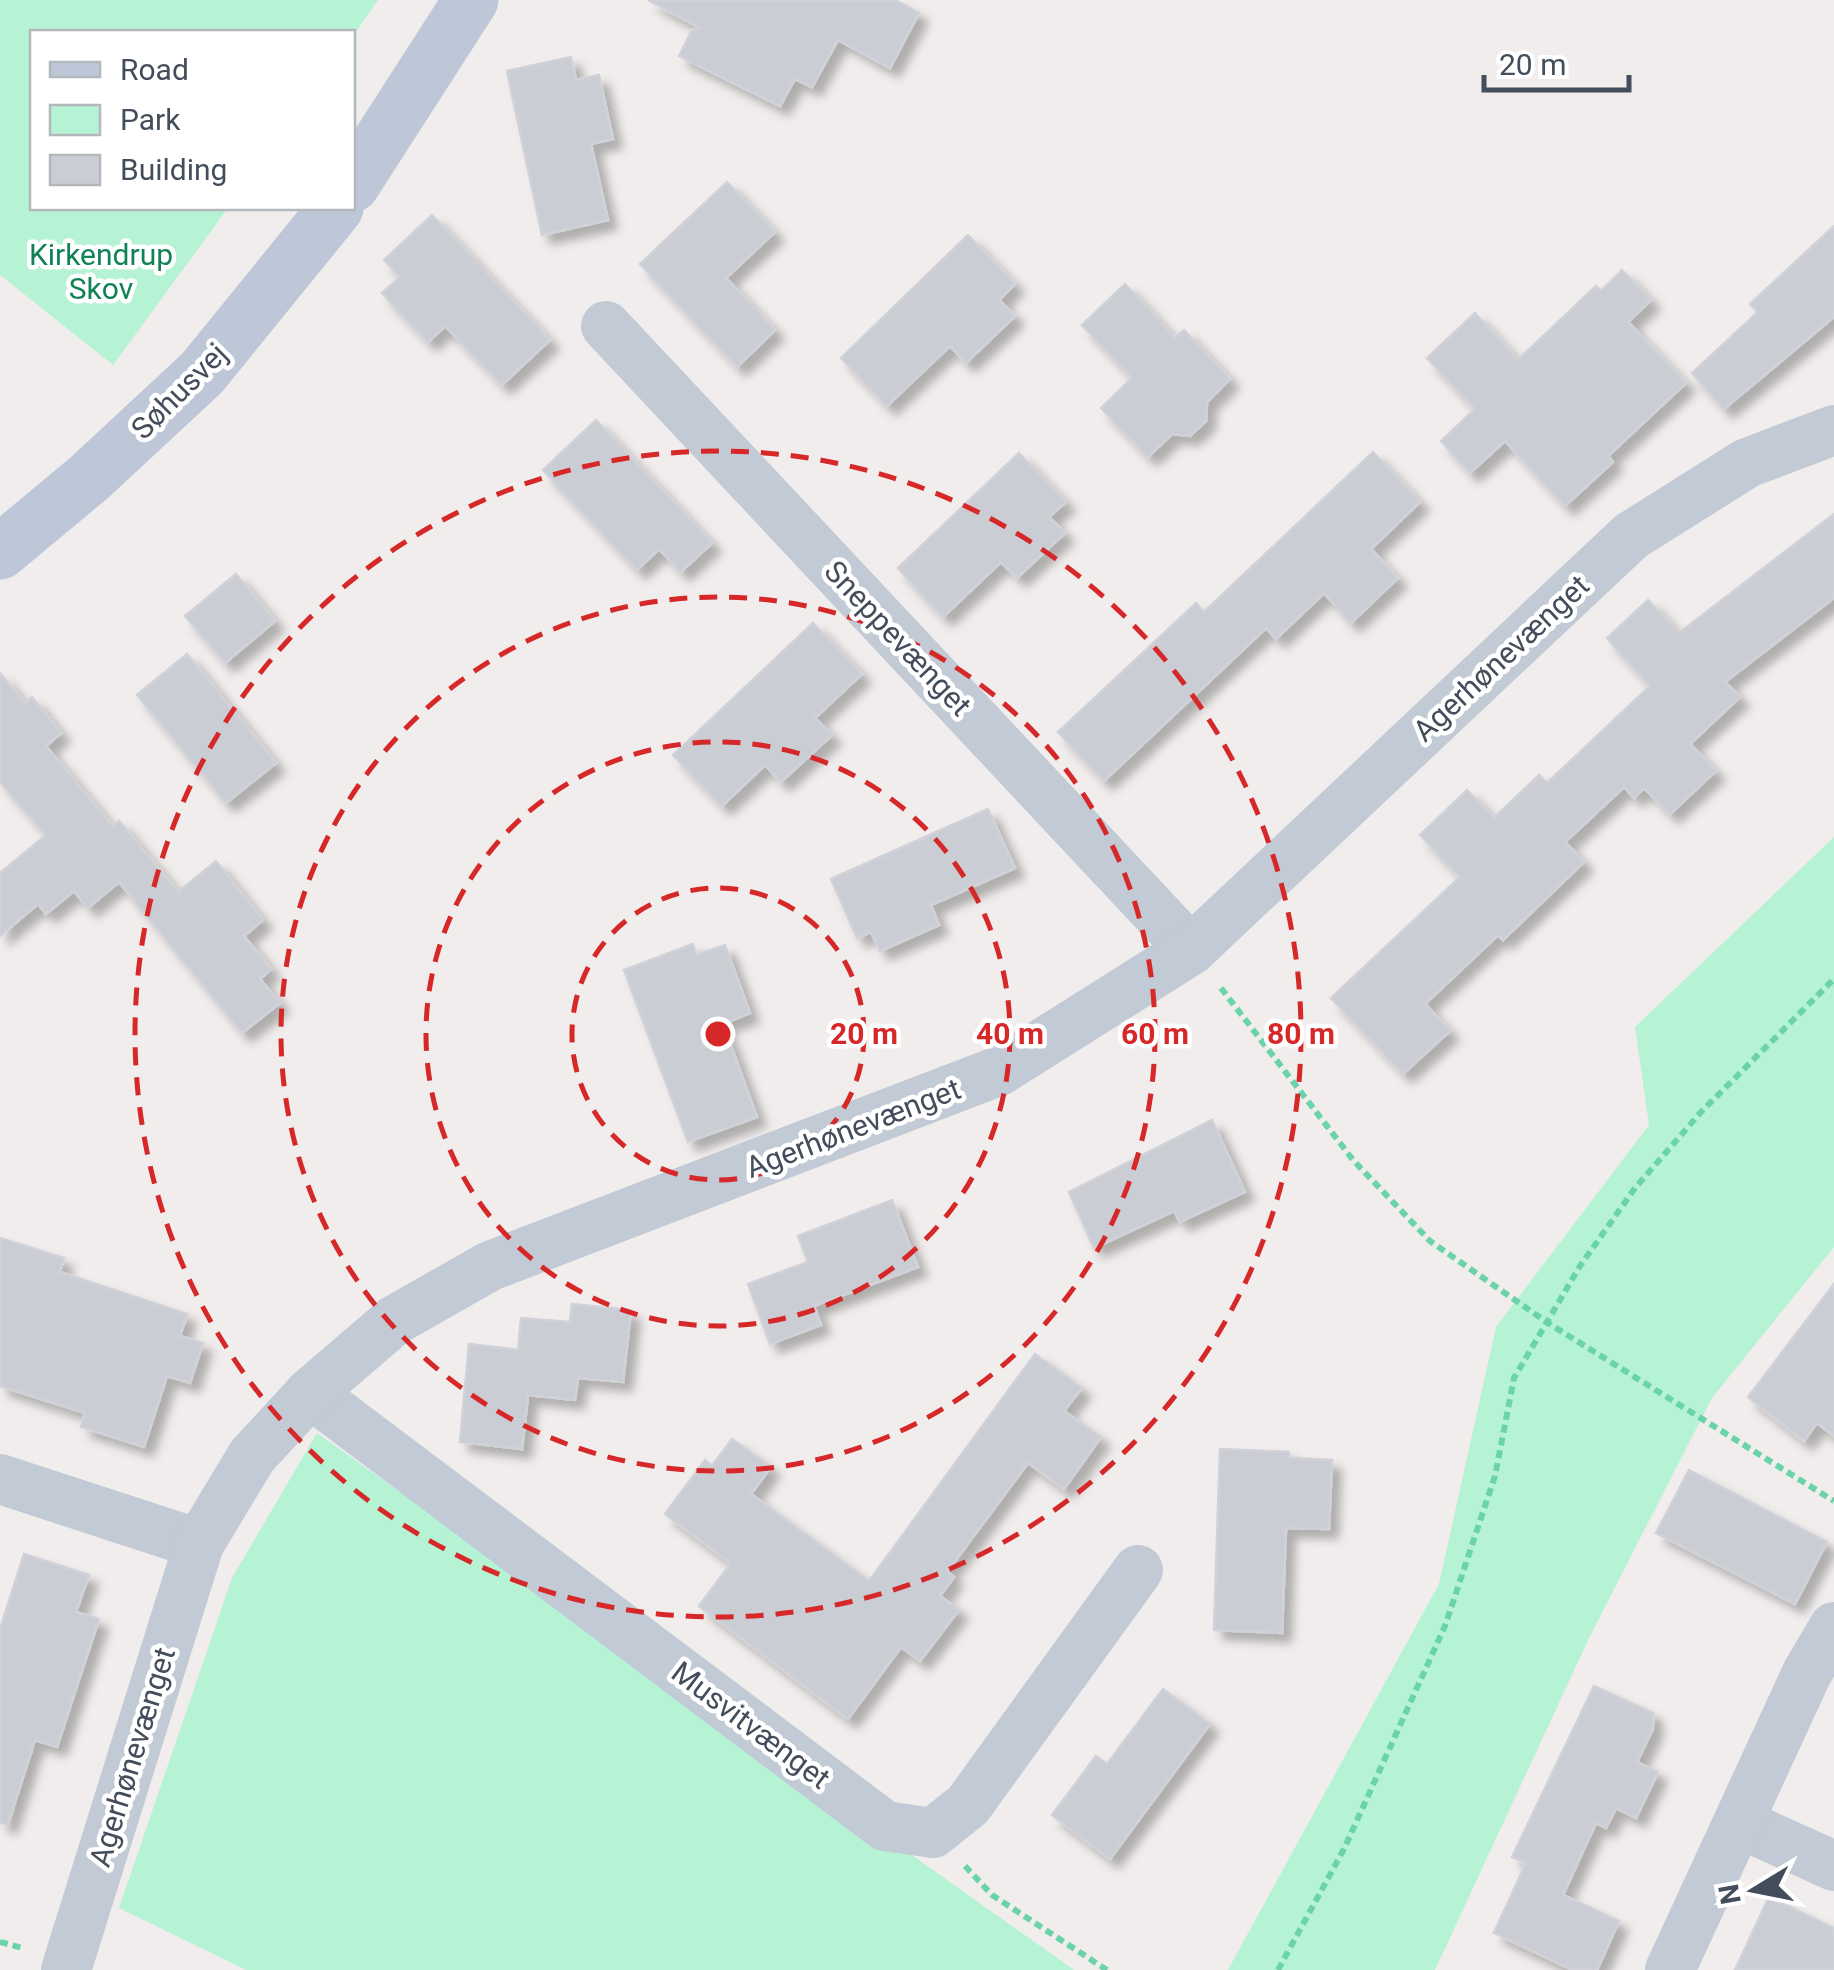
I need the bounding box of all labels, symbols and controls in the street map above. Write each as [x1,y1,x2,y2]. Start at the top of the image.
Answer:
legend [30,30,355,210]
scale bar [1484,30,1629,92]
text: 20 m [1499,47,1566,82]
text: Road [120,52,189,87]
text: Park [120,102,181,137]
text: Building [120,152,227,187]
park label: Kirkendrup Skov [29,237,173,306]
street label: Søhusvej [124,336,234,446]
street label: Sneppevænget [817,553,979,723]
street label: Agerhønevænget [1406,568,1596,748]
centre of rings [700,1016,736,1052]
text: 20 m [830,1016,898,1051]
text: 40 m [976,1016,1044,1051]
text: 60 m [1121,1016,1189,1051]
text: 80 m [1267,1016,1335,1051]
street label: Agerhønevænget [741,1071,965,1185]
street label: Agerhønevænget [82,1643,182,1871]
street label: Musvitvænget [665,1654,837,1796]
north arrow [1704,1840,1804,1940]
text: N [1712,1882,1748,1907]

